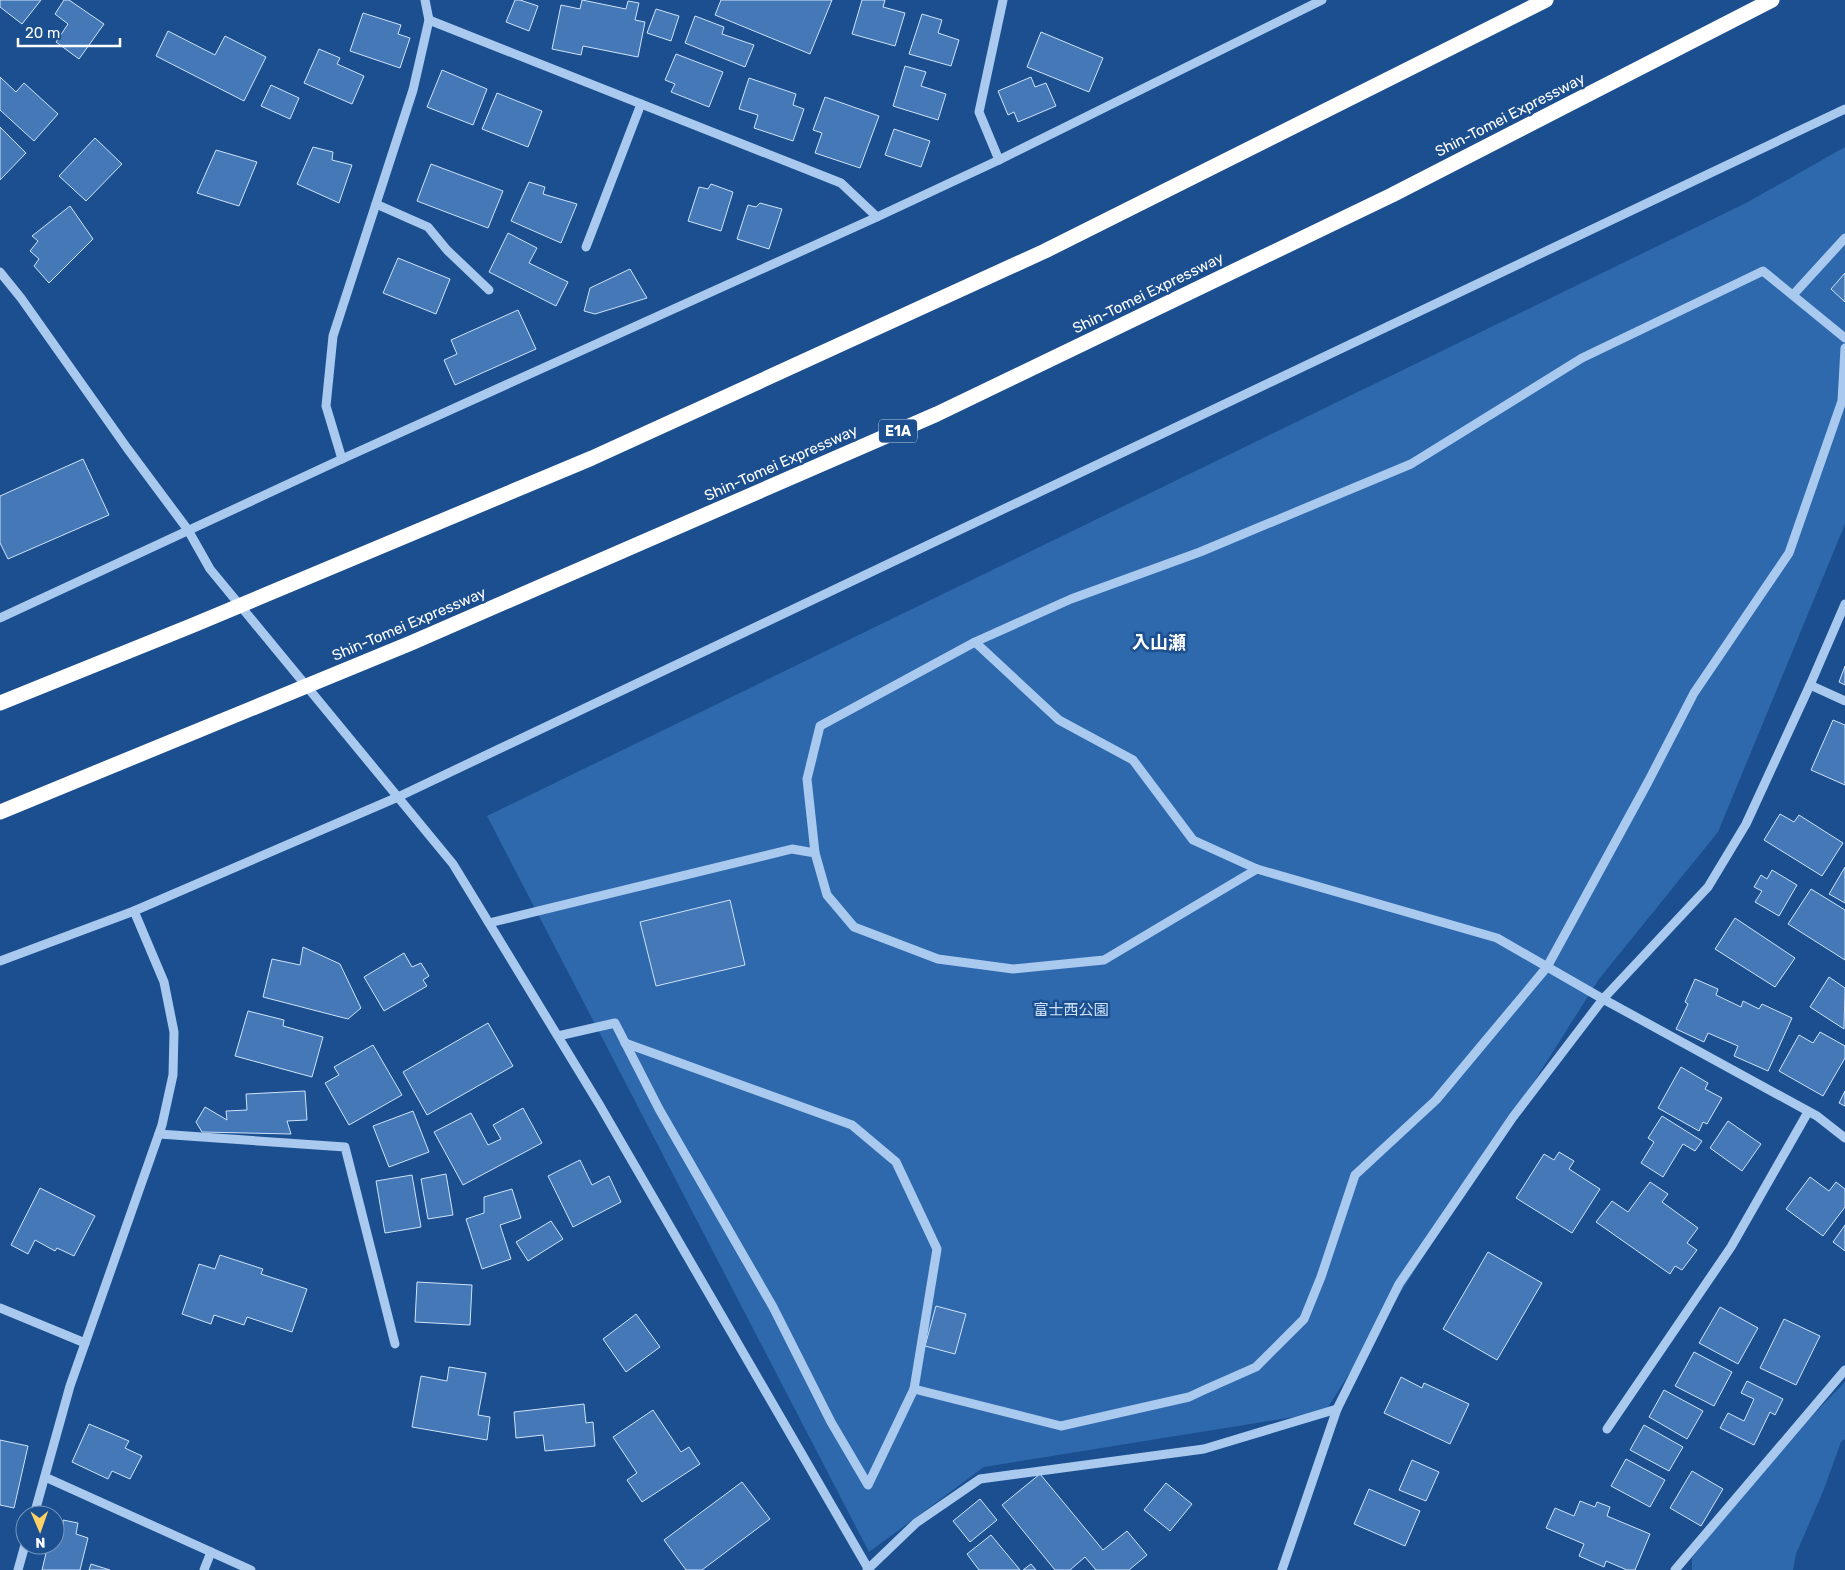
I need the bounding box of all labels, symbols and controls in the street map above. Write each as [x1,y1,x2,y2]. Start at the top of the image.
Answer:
scale bar [18,15,120,47]
text: 20 m [25,24,60,42]
street label: Shin-Tomei Expressway [1432,69,1588,161]
street label: Shin-Tomei Expressway [1070,249,1226,337]
road number: E1A [879,420,917,442]
street label: Shin-Tomei Expressway [702,421,860,505]
street label: Shin-Tomei Expressway [329,583,489,665]
district label: 入山瀬 [1132,632,1186,654]
park label: 富士西公園 [1033,1001,1109,1019]
north arrow [15,1505,65,1555]
text: N [35,1534,46,1551]

